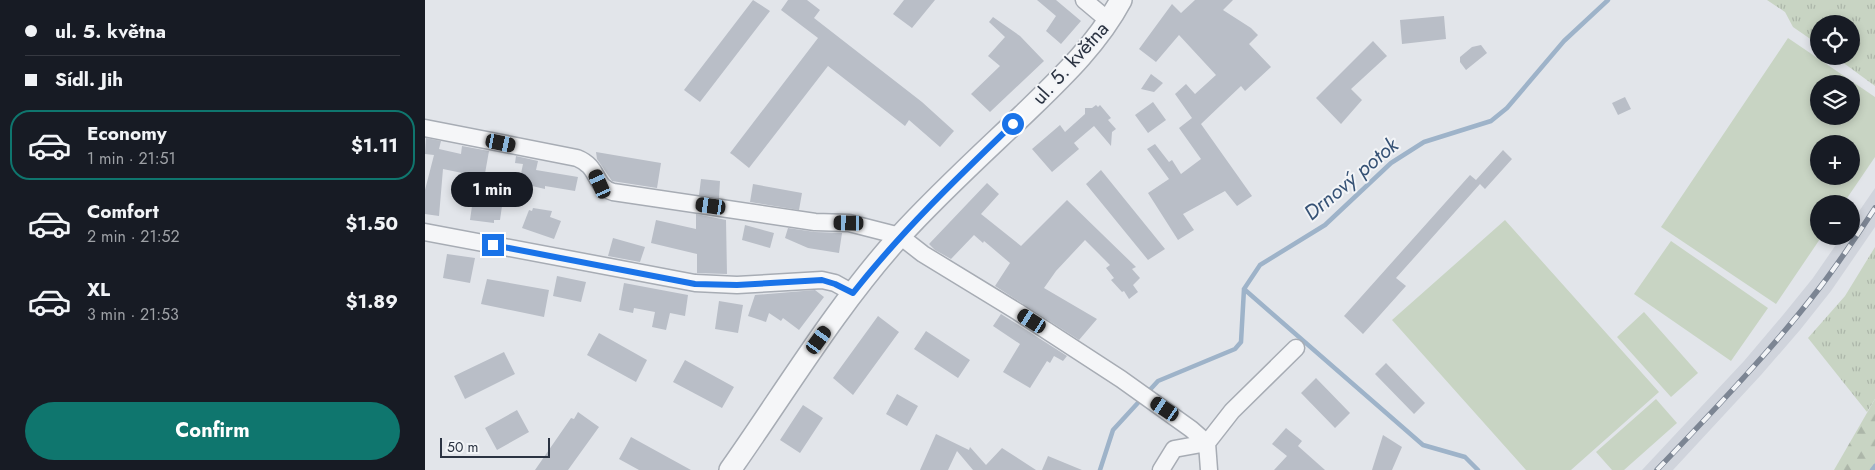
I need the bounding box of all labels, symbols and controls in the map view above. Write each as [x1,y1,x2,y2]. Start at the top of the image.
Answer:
street label: ul. 5. května [1025,15,1116,111]
map controls [1810,15,1860,245]
button: locate [1810,15,1860,65]
text: ul. 5. května [55,18,166,45]
text: Sídl. Jih [55,66,123,93]
button: layers [1810,75,1860,125]
route start [1002,113,1024,135]
text: Economy [87,120,167,147]
icon: car [27,123,72,168]
water label: Drnový potok [1297,130,1405,227]
text: $1.11 [351,132,398,159]
car [484,133,517,153]
button: + [1810,135,1860,185]
text: 1 min · 21:51 [87,147,176,170]
car [587,167,612,201]
callout: 1 min [452,172,534,208]
text: 1 min [472,178,512,201]
button: − [1810,195,1860,245]
car [695,196,726,216]
text: Comfort [87,198,159,225]
icon: car [27,201,72,246]
text: $1.50 [346,210,398,237]
car [833,215,864,231]
text: 2 min · 21:52 [87,225,180,248]
route end [482,234,504,256]
text: XL [87,276,110,303]
icon: car [27,279,72,324]
text: $1.89 [346,288,398,315]
text: 3 min · 21:53 [87,303,179,326]
car [1015,307,1048,335]
car [804,323,833,357]
car [1148,394,1181,424]
button: Confirm [25,402,400,460]
scale bar [440,435,550,458]
text: 50 m [447,437,478,457]

